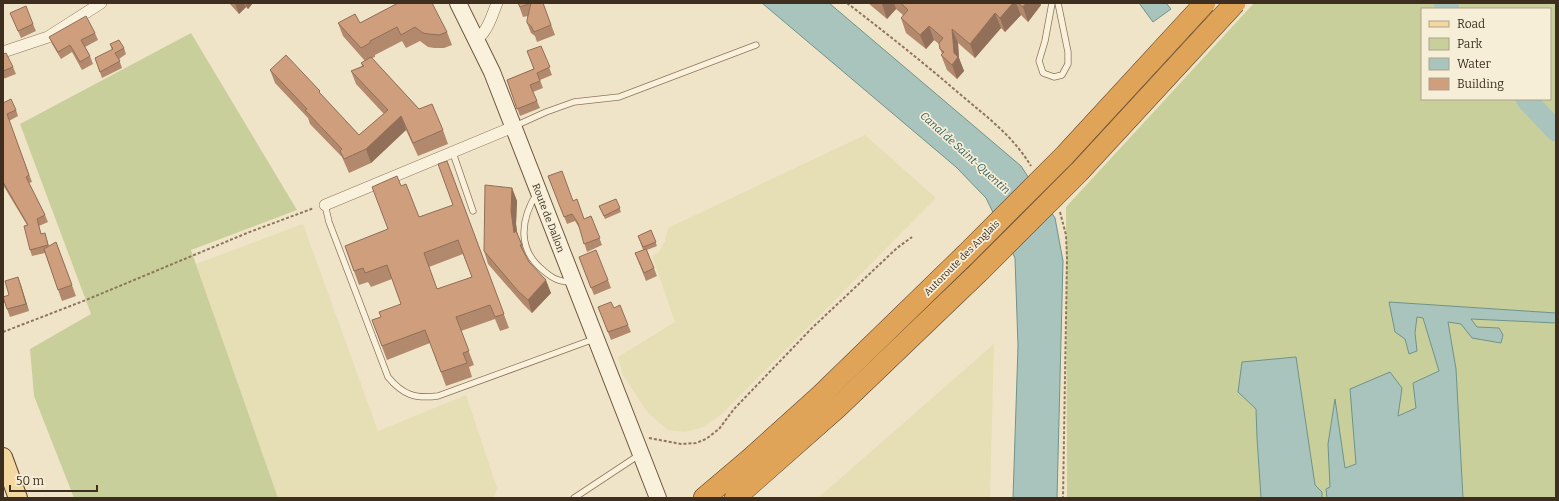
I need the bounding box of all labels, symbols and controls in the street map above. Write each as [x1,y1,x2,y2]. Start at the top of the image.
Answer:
legend [1421,8,1551,100]
text: Road [1457,17,1485,31]
text: Park [1457,37,1483,51]
text: Water [1457,57,1492,71]
text: Building [1457,77,1504,91]
water label: Canal de Saint-Quentin [917,109,1013,197]
street label: Route de Dallon [529,182,567,255]
street label: Autoroute des Anglais [922,217,1003,298]
scale bar [10,467,97,493]
text: 50 m [16,474,45,488]

